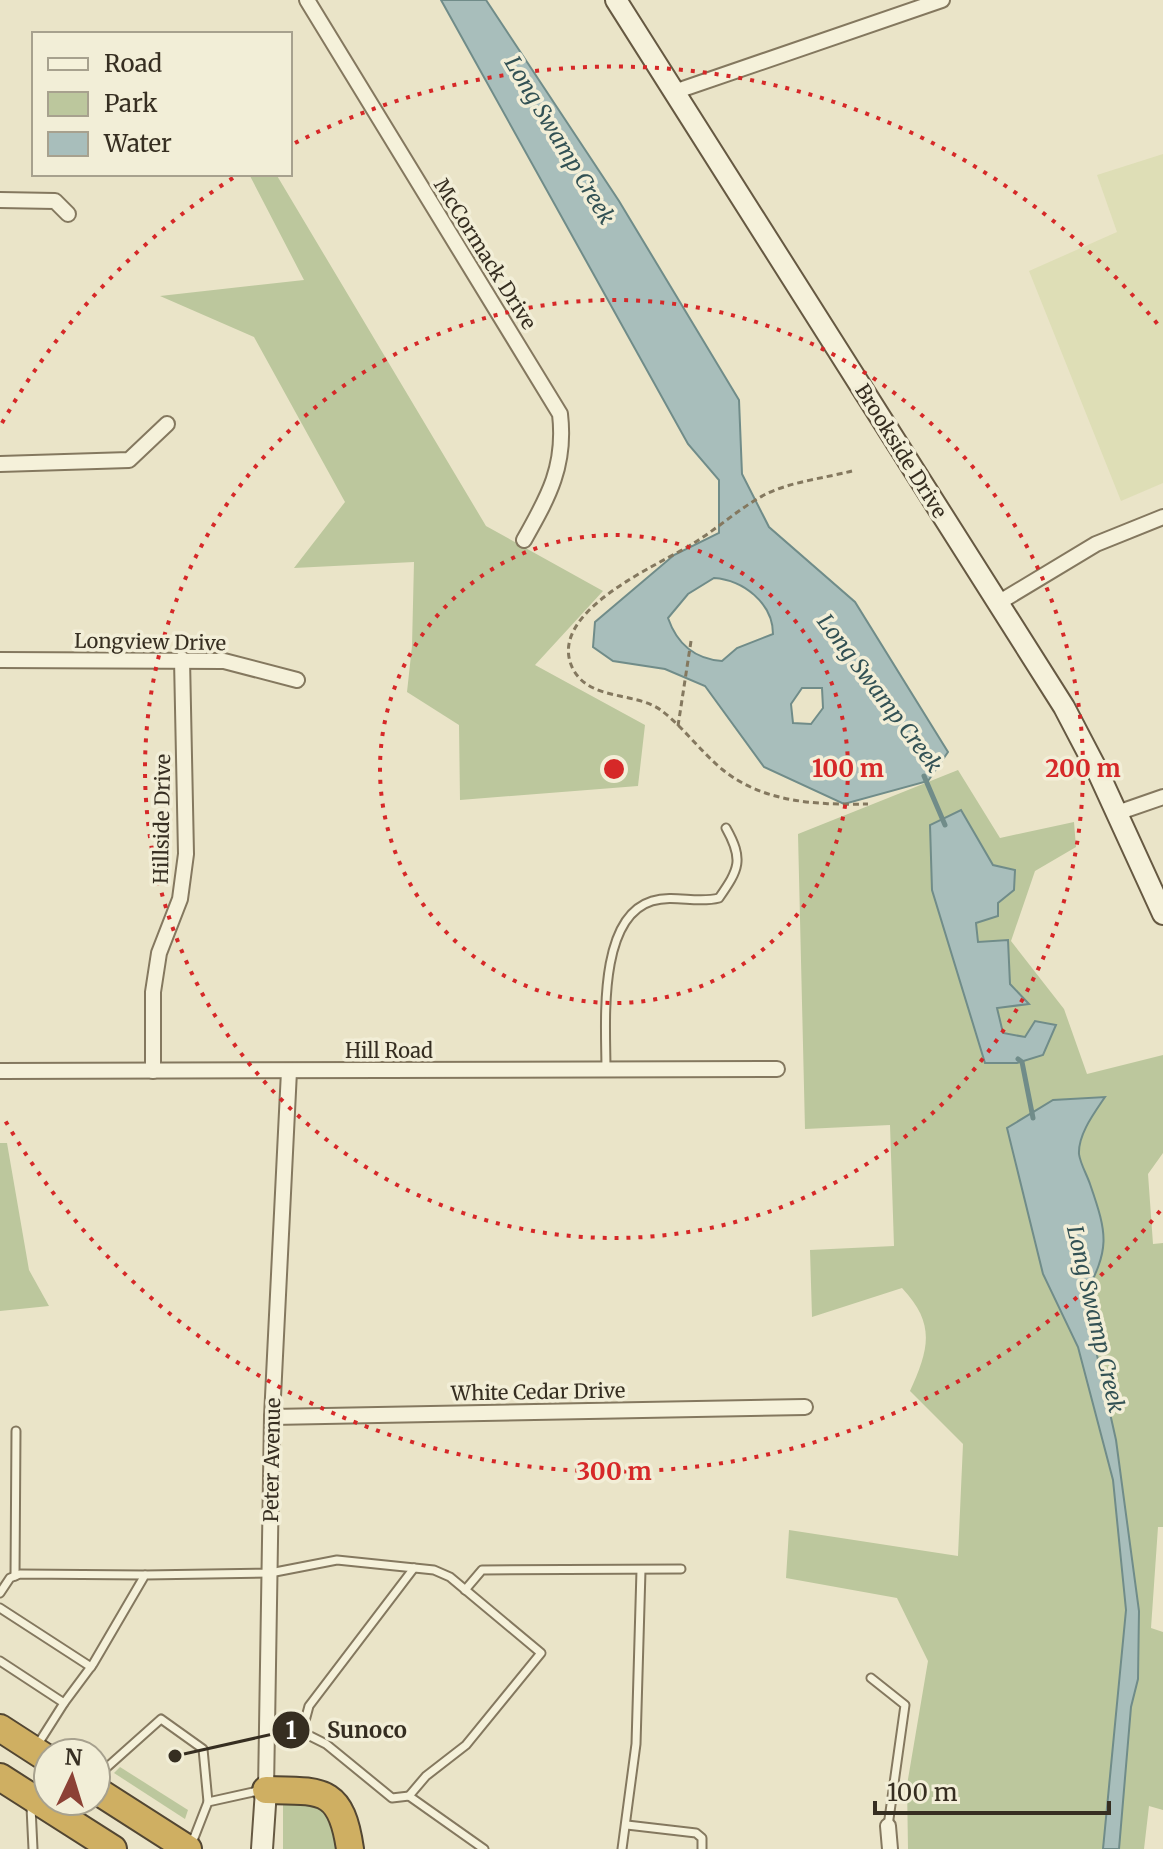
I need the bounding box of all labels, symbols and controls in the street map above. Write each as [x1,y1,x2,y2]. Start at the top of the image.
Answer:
legend [32,32,292,176]
text: Road [104,48,162,79]
water label: Long Swamp Creek [499,51,621,229]
text: Park [104,88,158,119]
text: Water [103,128,172,159]
street label: McCormack Drive [429,174,542,334]
street label: Brookside Drive [850,379,953,522]
water label: Long Swamp Creek [811,608,949,778]
street label: Longview Drive [74,628,226,655]
text: 100 m [812,753,884,784]
text: 200 m [1045,753,1121,784]
street label: Hillside Drive [148,754,175,884]
centre of rings [600,755,628,783]
street label: Hill Road [345,1038,433,1063]
water label: Long Swamp Creek [1061,1223,1131,1415]
street label: White Cedar Drive [450,1377,625,1406]
street label: Peter Avenue [258,1397,285,1523]
text: 300 m [576,1456,652,1487]
callout: Sunoco [271,1707,423,1753]
text: 1 [285,1715,297,1746]
text: Sunoco [327,1716,407,1744]
north arrow [32,1737,112,1817]
text: N [64,1742,84,1772]
scale bar [875,1765,1109,1815]
text: 100 m [887,1777,958,1808]

